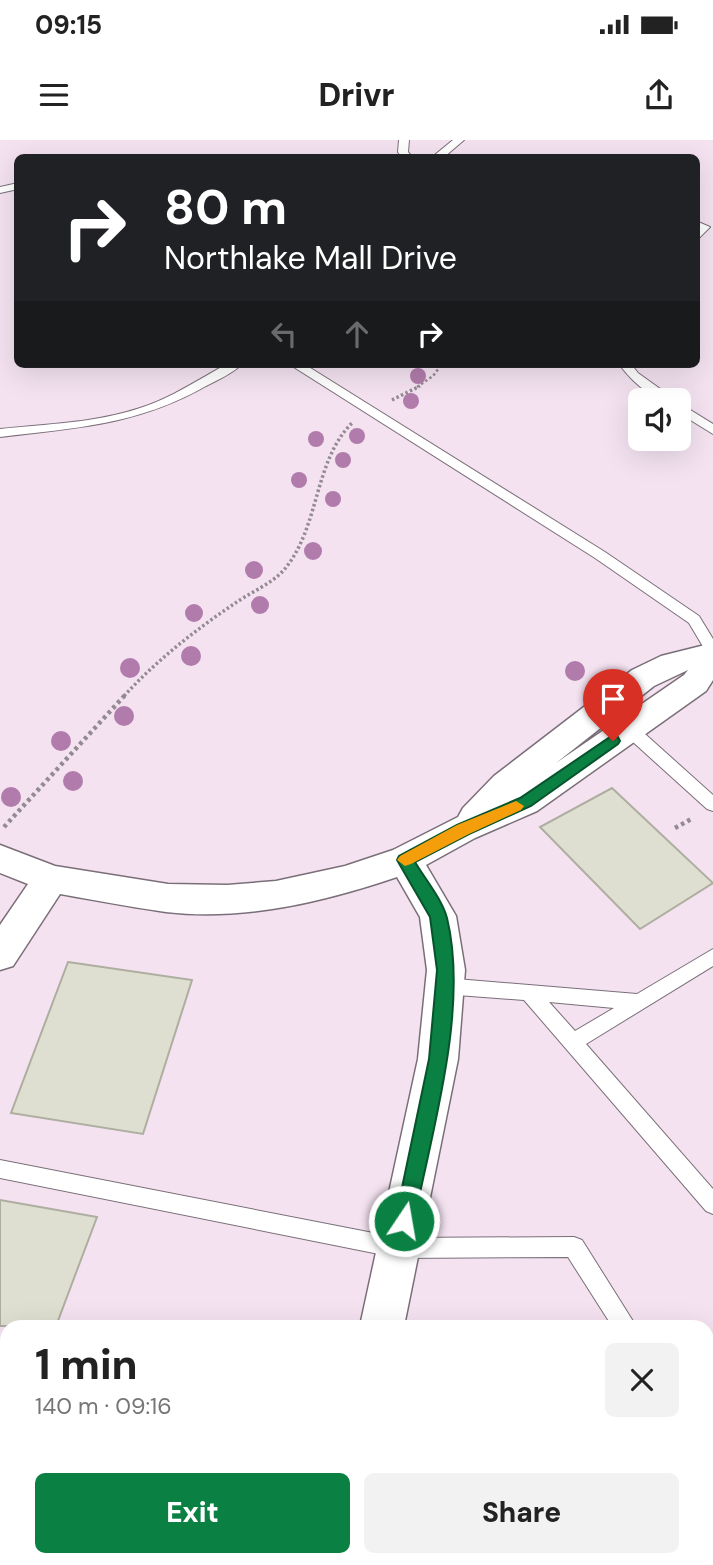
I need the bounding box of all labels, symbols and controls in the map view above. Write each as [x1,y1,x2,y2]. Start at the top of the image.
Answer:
text: 09:15 [35,8,102,42]
text: Drivr [318,74,395,116]
icon: menu [35,76,73,114]
icon: share [640,76,678,114]
text: 80 m [164,175,287,239]
icon: right [49,182,140,273]
text: Northlake Mall Drive [164,237,457,279]
icon: left [265,315,303,353]
icon: ahead [338,315,376,353]
icon: right [411,315,449,353]
map controls [628,388,691,451]
button: sound [628,388,691,451]
pin [583,669,643,741]
icon: arrive [594,680,632,718]
position arrow [367,1184,441,1258]
text: 1 min [35,1337,138,1392]
button: close [605,1343,679,1417]
text: 140 m · 09:16 [35,1391,172,1421]
button: Exit [35,1473,350,1553]
button: Share [364,1473,679,1553]

